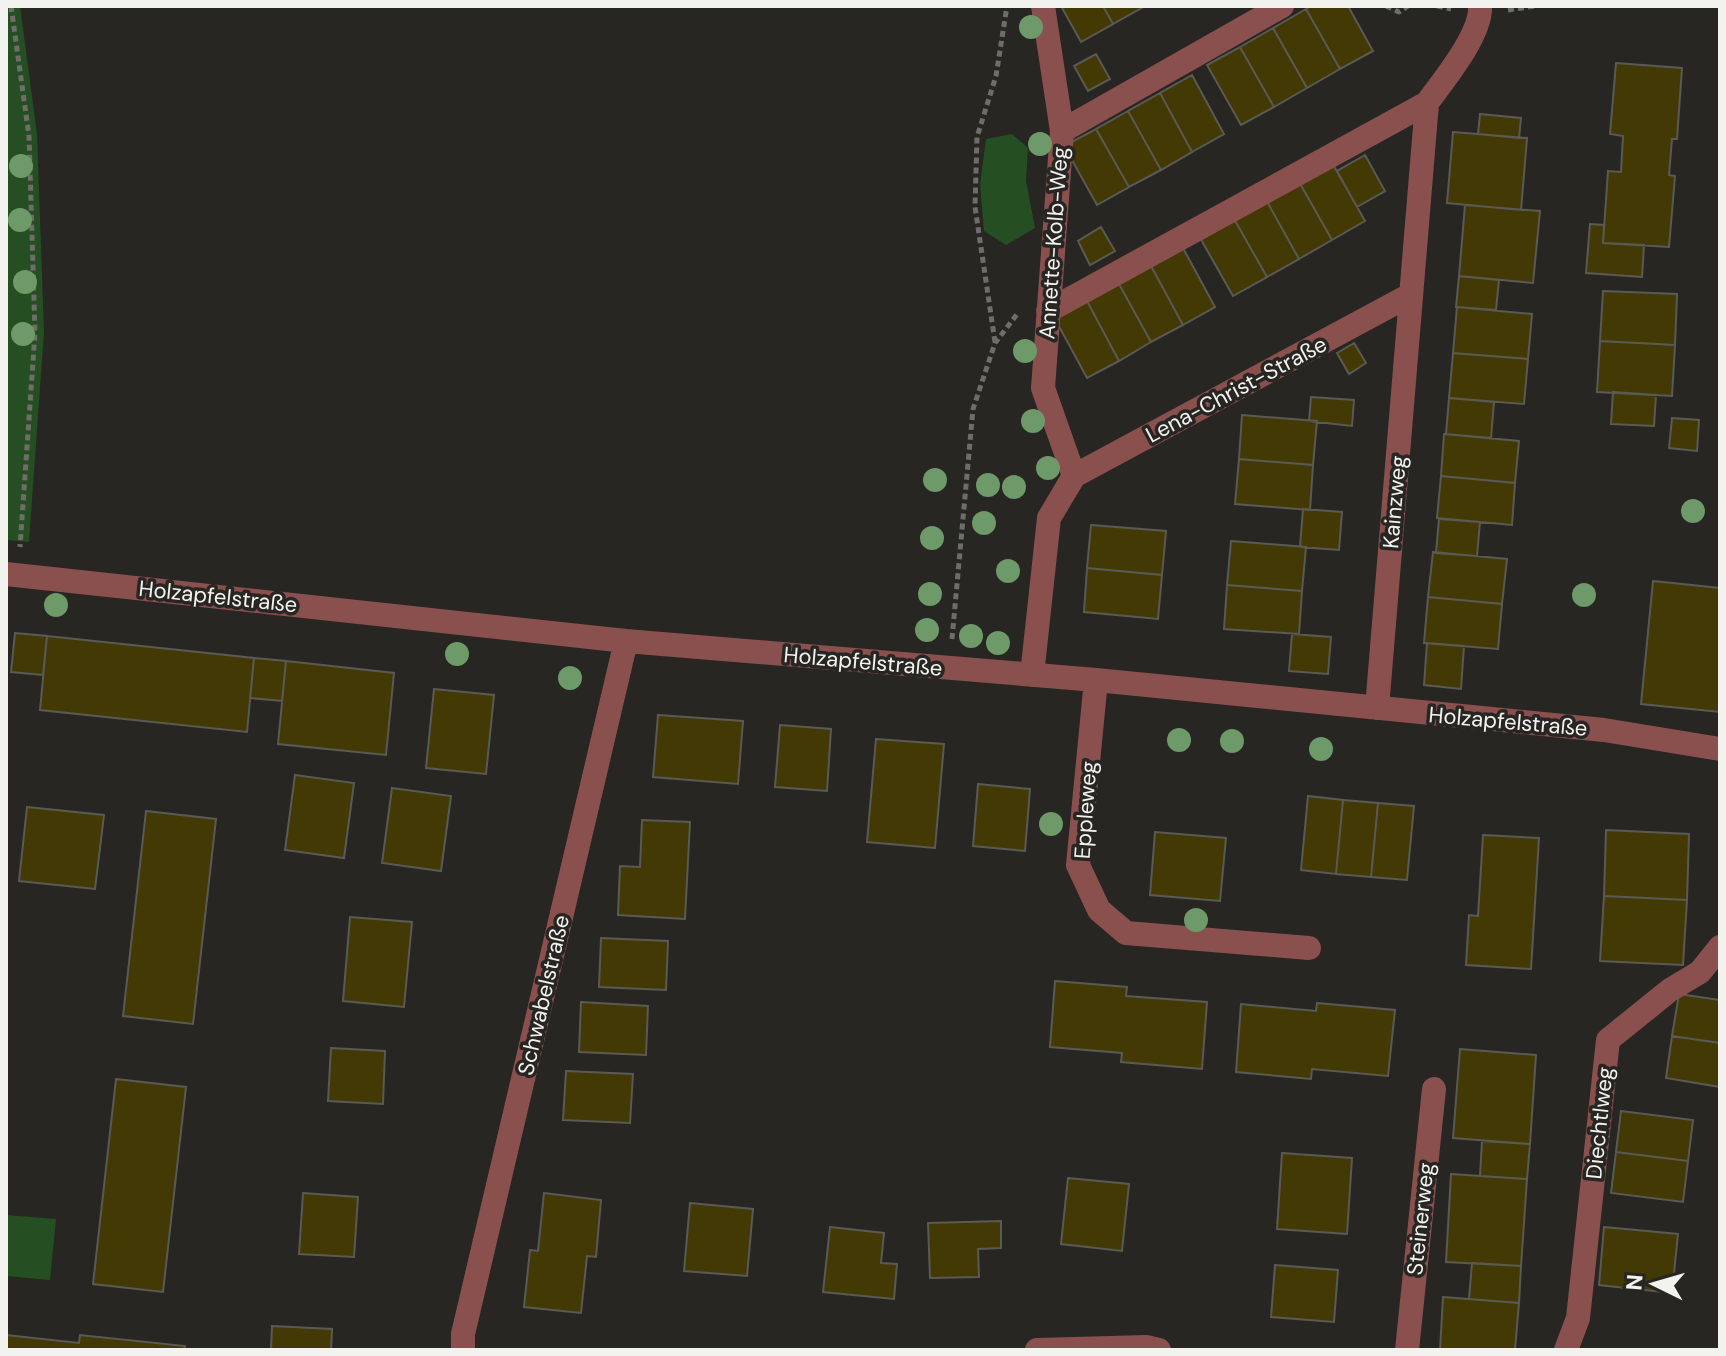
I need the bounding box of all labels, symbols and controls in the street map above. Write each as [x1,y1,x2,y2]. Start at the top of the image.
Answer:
street label: Annette-Kolb-Weg [1032,146,1075,340]
street label: Lena-Christ-Straße [1141,329,1332,449]
street label: Kainzweg [1376,454,1413,550]
street label: Holzapfelstraße [137,574,299,619]
street label: Holzapfelstraße [782,640,944,683]
street label: Holzapfelstraße [1427,700,1589,743]
street label: Eppleweg [1068,760,1103,860]
street label: Schwabelstraße [511,912,576,1078]
street label: Diechtlweg [1579,1065,1620,1181]
street label: Steinerweg [1400,1161,1441,1277]
north arrow [1614,1244,1694,1324]
text: N [1619,1273,1650,1292]

